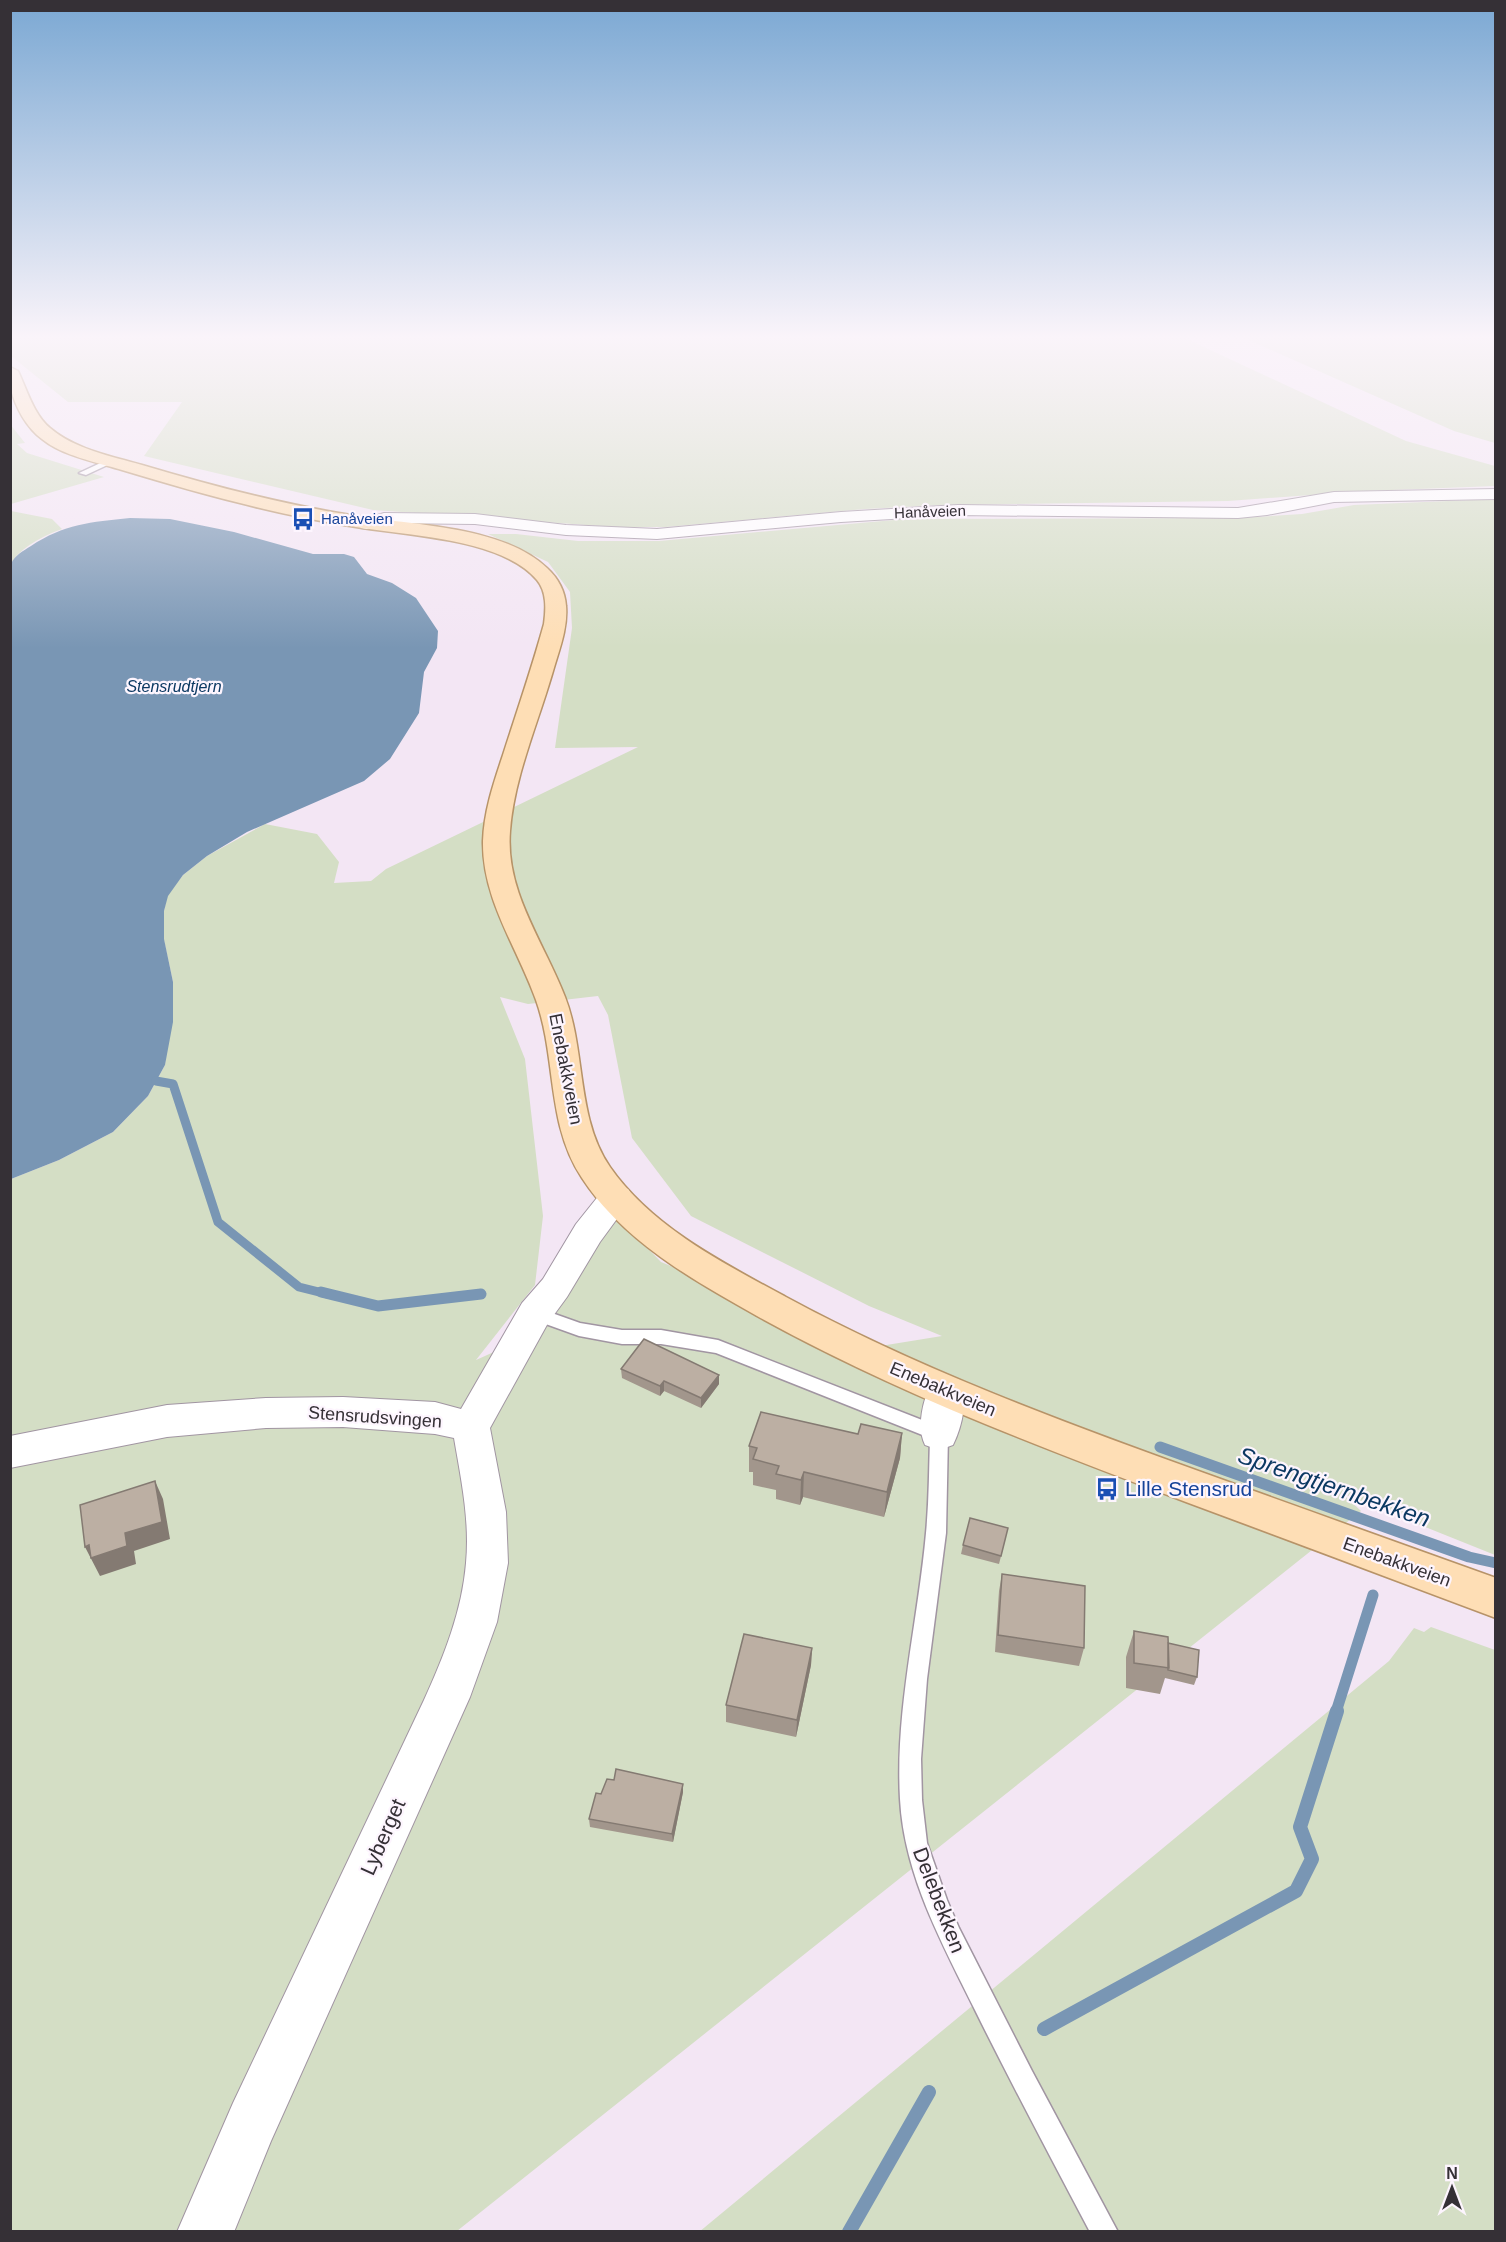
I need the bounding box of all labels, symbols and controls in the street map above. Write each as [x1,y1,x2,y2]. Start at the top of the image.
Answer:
street label: Hanåveien [894,502,966,521]
bus stop icon: Hanåveien [290,506,316,532]
place label: Hanåveien [321,510,393,527]
water label: Stensrudtjern [126,678,222,695]
street label: Enebakkveien [545,1012,587,1126]
street label: Enebakkveien [887,1358,999,1420]
street label: Stensrudsvingen [307,1402,443,1432]
water label: Sprengtjernbekken [1235,1441,1434,1532]
bus stop icon: Lille Stensrud [1094,1476,1120,1502]
place label: Lille Stensrud [1125,1477,1252,1500]
street label: Enebakkveien [1340,1533,1454,1591]
street label: Lyberget [356,1795,410,1878]
street label: Delebekken [909,1844,970,1956]
north arrow [1422,2158,1482,2218]
text: N [1446,2165,1458,2182]

